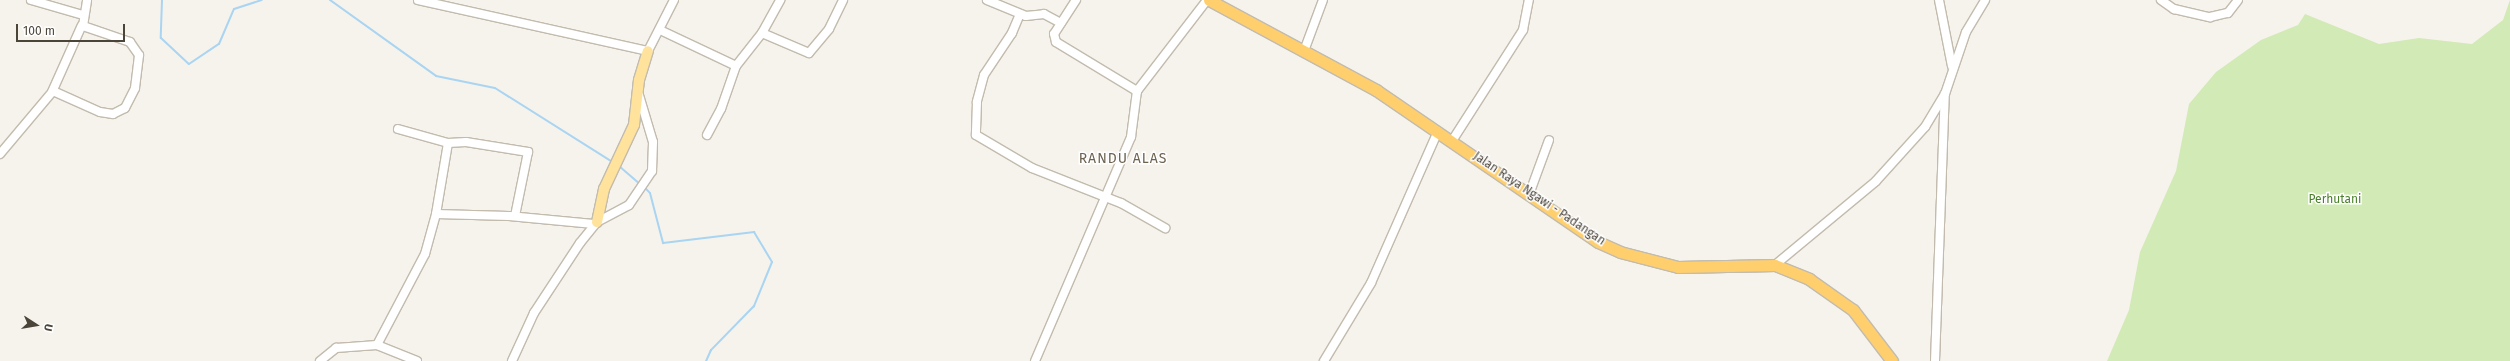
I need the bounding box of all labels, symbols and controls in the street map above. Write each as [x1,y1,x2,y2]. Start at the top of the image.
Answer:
scale bar [18,16,127,42]
text: 100 m [23,24,55,38]
street label: Jalan Raya Ngawi - Padangan [1470,149,1608,249]
district label: RANDU ALAS [1079,151,1167,167]
park label: Perhutani [2309,193,2361,207]
north arrow [16,305,56,345]
text: U [41,323,55,332]

